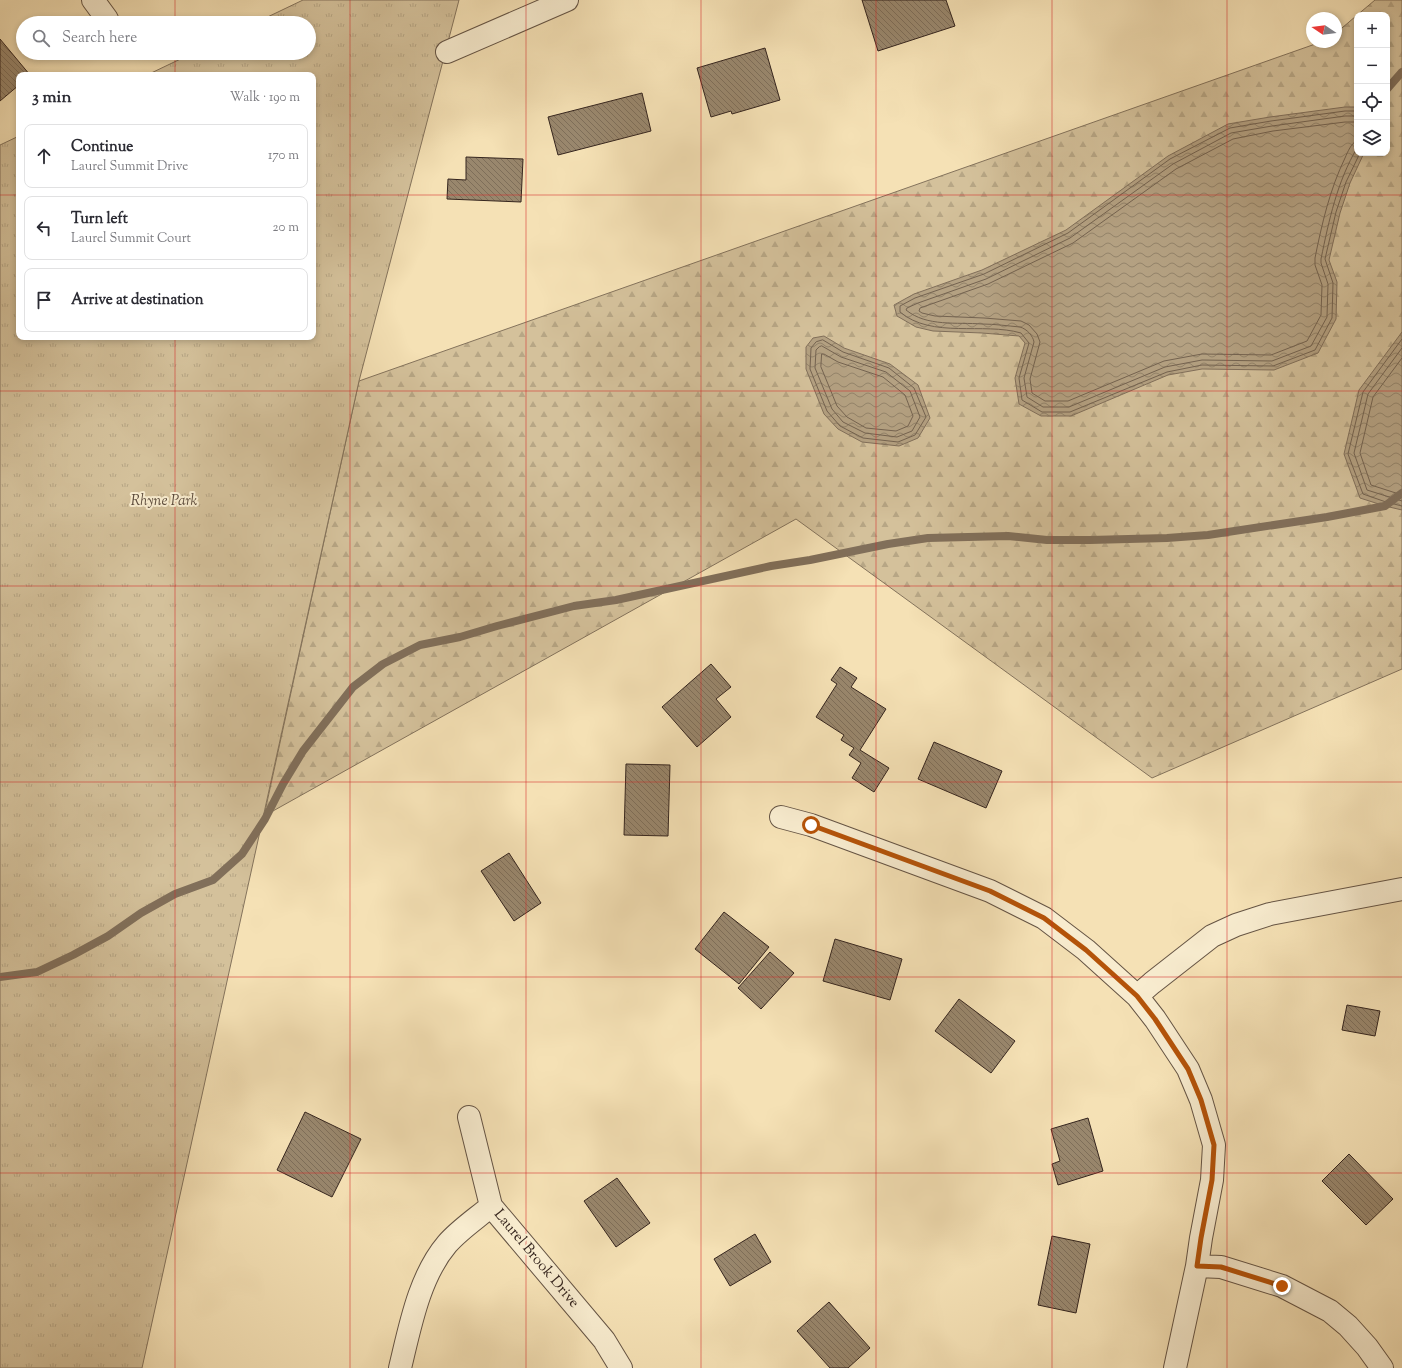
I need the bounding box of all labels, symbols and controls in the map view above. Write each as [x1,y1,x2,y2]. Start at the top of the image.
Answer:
north arrow [1306,12,1342,48]
map controls [1354,12,1390,156]
button: + [1354,12,1390,48]
search box [16,16,316,60]
icon: search [30,27,52,49]
text: Search here [62,28,137,49]
button: − [1354,48,1390,84]
button: locate [1354,84,1390,120]
text: 3 min [32,86,71,110]
text: Walk · 190 m [230,89,300,107]
button: layers [1354,120,1390,156]
text: Continue [71,137,133,158]
icon: ahead [33,145,55,167]
text: 170 m [268,147,299,165]
text: Laurel Summit Drive [71,158,188,176]
text: Turn left [71,209,128,230]
icon: left [33,217,55,239]
text: 20 m [273,219,299,237]
text: Laurel Summit Court [71,230,191,248]
icon: arrive [33,289,55,311]
text: Arrive at destination [71,290,204,311]
park label: Rhyne Park [131,491,198,512]
route start [802,816,820,834]
street label: Laurel Brook Drive [488,1205,584,1313]
route end [1273,1277,1291,1295]

